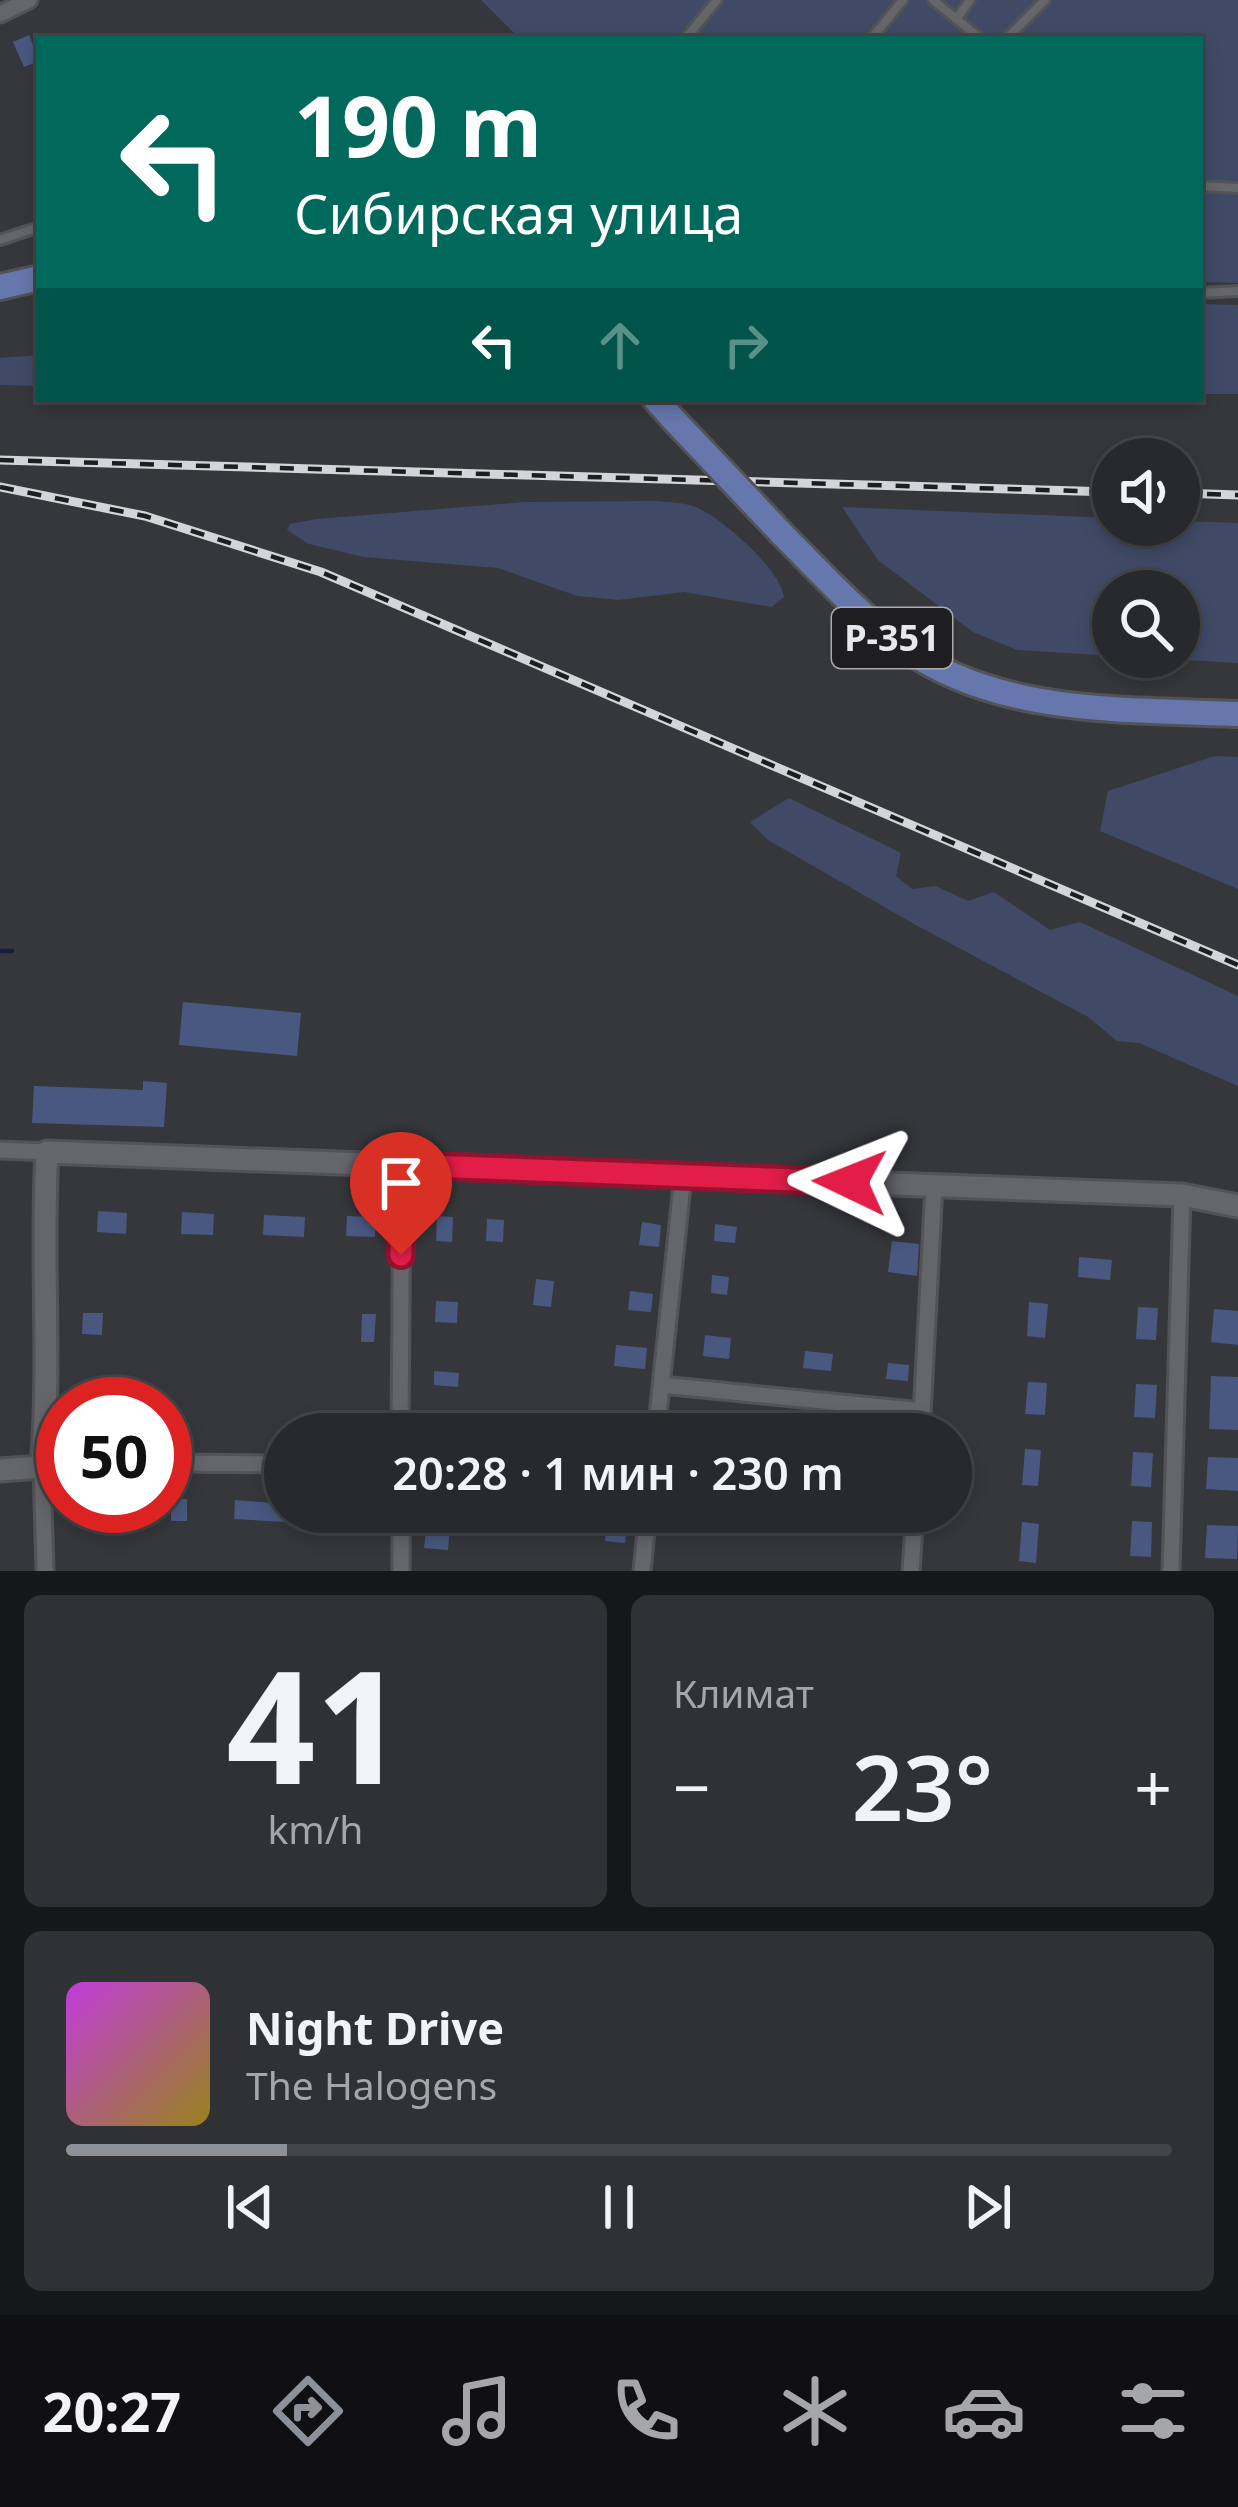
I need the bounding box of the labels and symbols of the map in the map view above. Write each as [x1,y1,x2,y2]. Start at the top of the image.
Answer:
road number: Р-351 [832,608,952,668]
position arrow [787,1119,913,1245]
pin [350,1132,452,1255]
speed limit sign: 50 [36,1377,192,1533]

